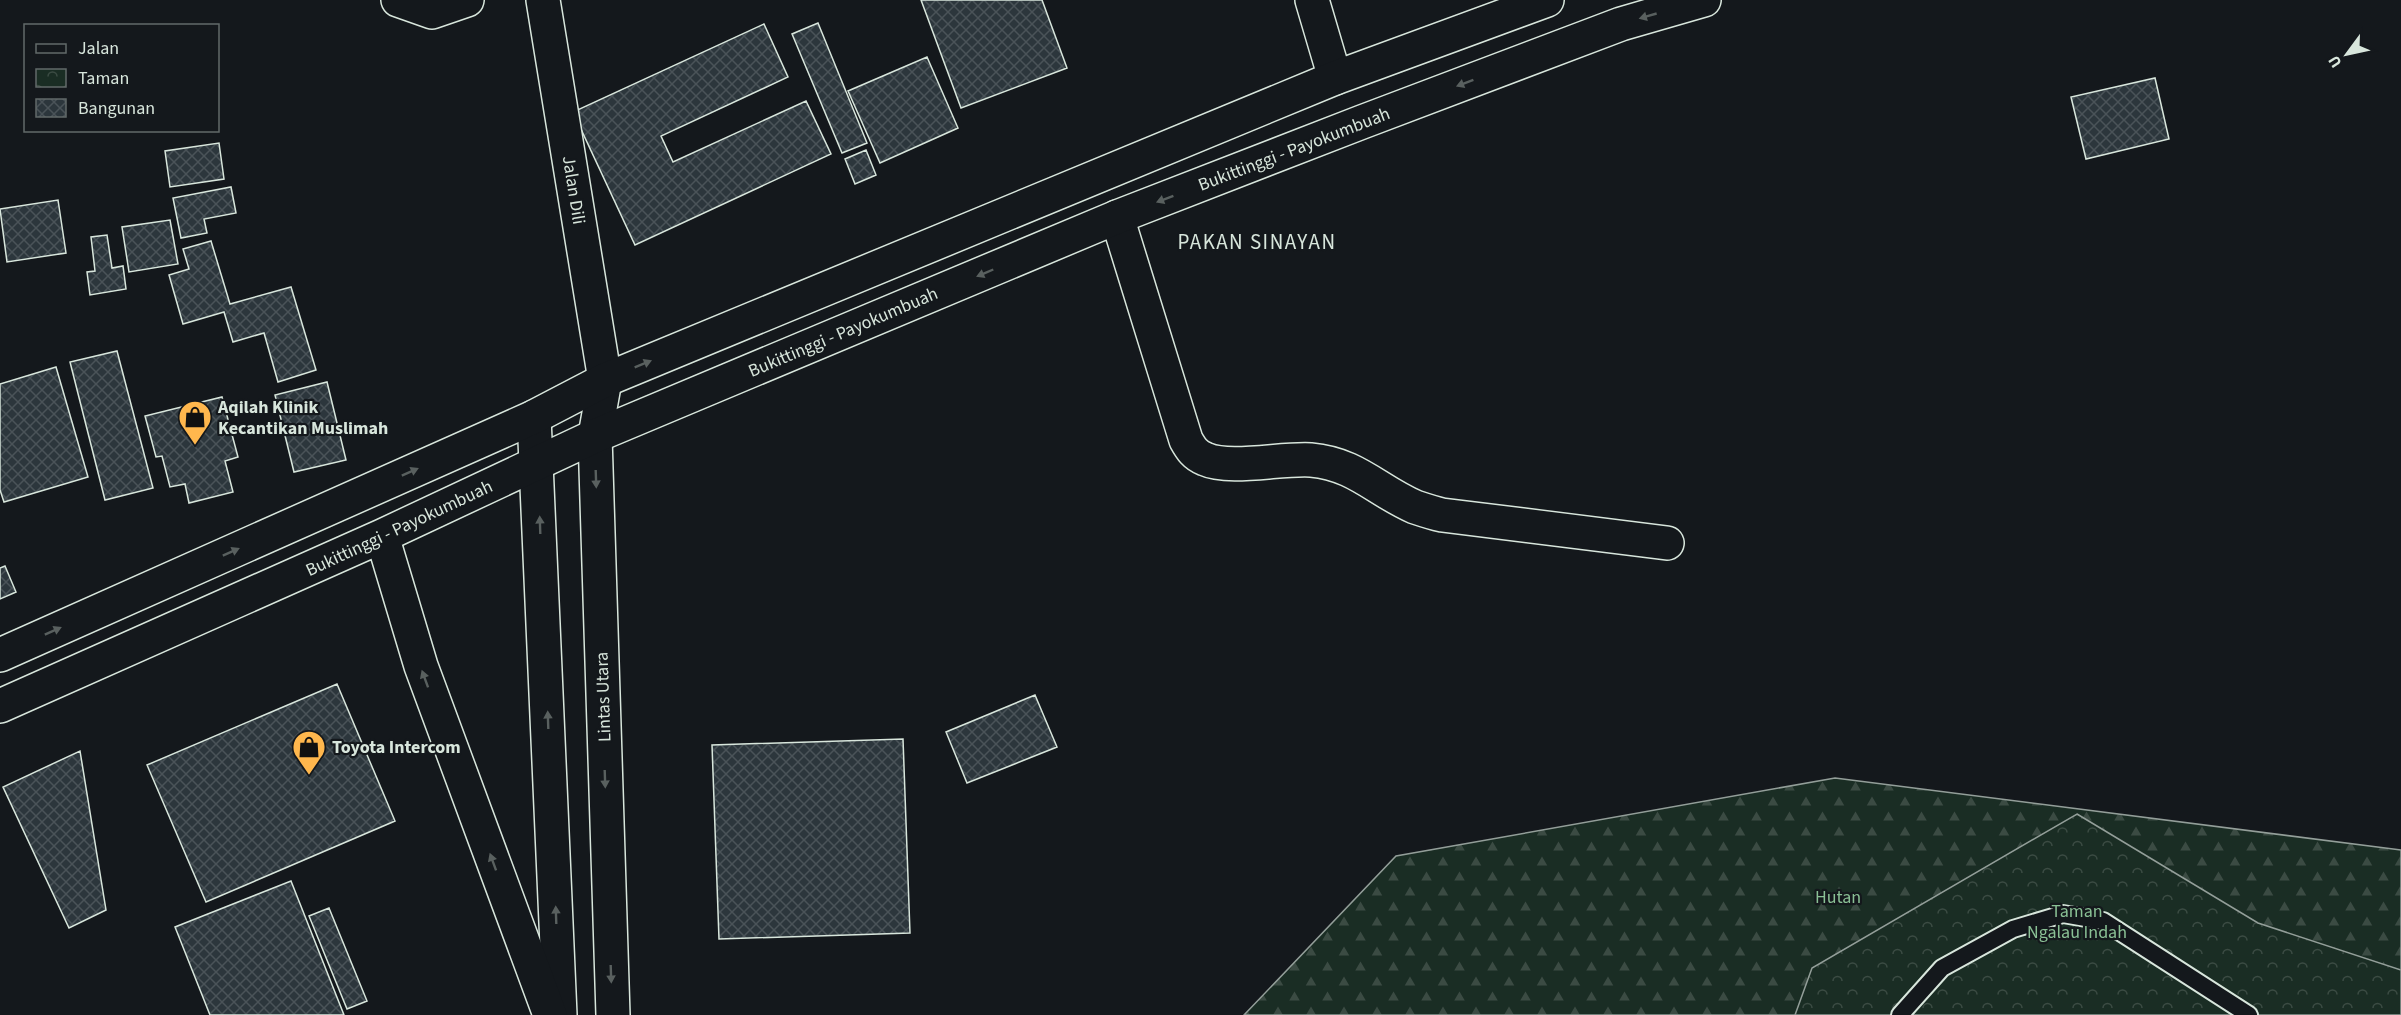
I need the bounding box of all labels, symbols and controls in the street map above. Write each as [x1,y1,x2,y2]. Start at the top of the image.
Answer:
one-way arrow [1639,12,1657,21]
legend [24,24,219,132]
north arrow [2317,24,2377,84]
text: Jalan [78,36,119,61]
text: U [2323,51,2347,72]
text: Taman [78,66,129,91]
one-way arrow [1456,79,1474,88]
text: Bangunan [78,96,155,121]
street label: Bukittinggi - Payokumbuah [1195,101,1394,198]
street label: Jalan Dili [556,154,591,226]
one-way arrow [1156,194,1174,204]
district label: PAKAN SINAYAN [1177,227,1337,257]
one-way arrow [976,269,994,278]
street label: Bukittinggi - Payokumbuah [745,281,942,384]
one-way arrow [635,359,653,369]
place label: Aqilah Klinik Kecantikan Muslimah [217,395,388,441]
shop icon: Aqilah Klinik Kecantikan Muslimah [177,399,213,446]
one-way arrow [401,468,418,477]
one-way arrow [591,470,601,489]
street label: Bukittinggi - Payokumbuah [302,474,497,583]
one-way arrow [535,515,544,534]
one-way arrow [223,547,240,556]
one-way arrow [45,627,62,636]
street label: Lintas Utara [589,651,618,743]
one-way arrow [420,670,430,688]
one-way arrow [543,710,552,729]
shop icon: Toyota Intercom [291,729,327,776]
place label: Toyota Intercom [332,735,461,760]
one-way arrow [601,769,610,788]
one-way arrow [488,853,498,871]
park label: Hutan [1815,885,1861,910]
park label: Taman Ngalau Indah [2027,899,2127,945]
one-way arrow [551,905,560,924]
one-way arrow [607,964,616,983]

